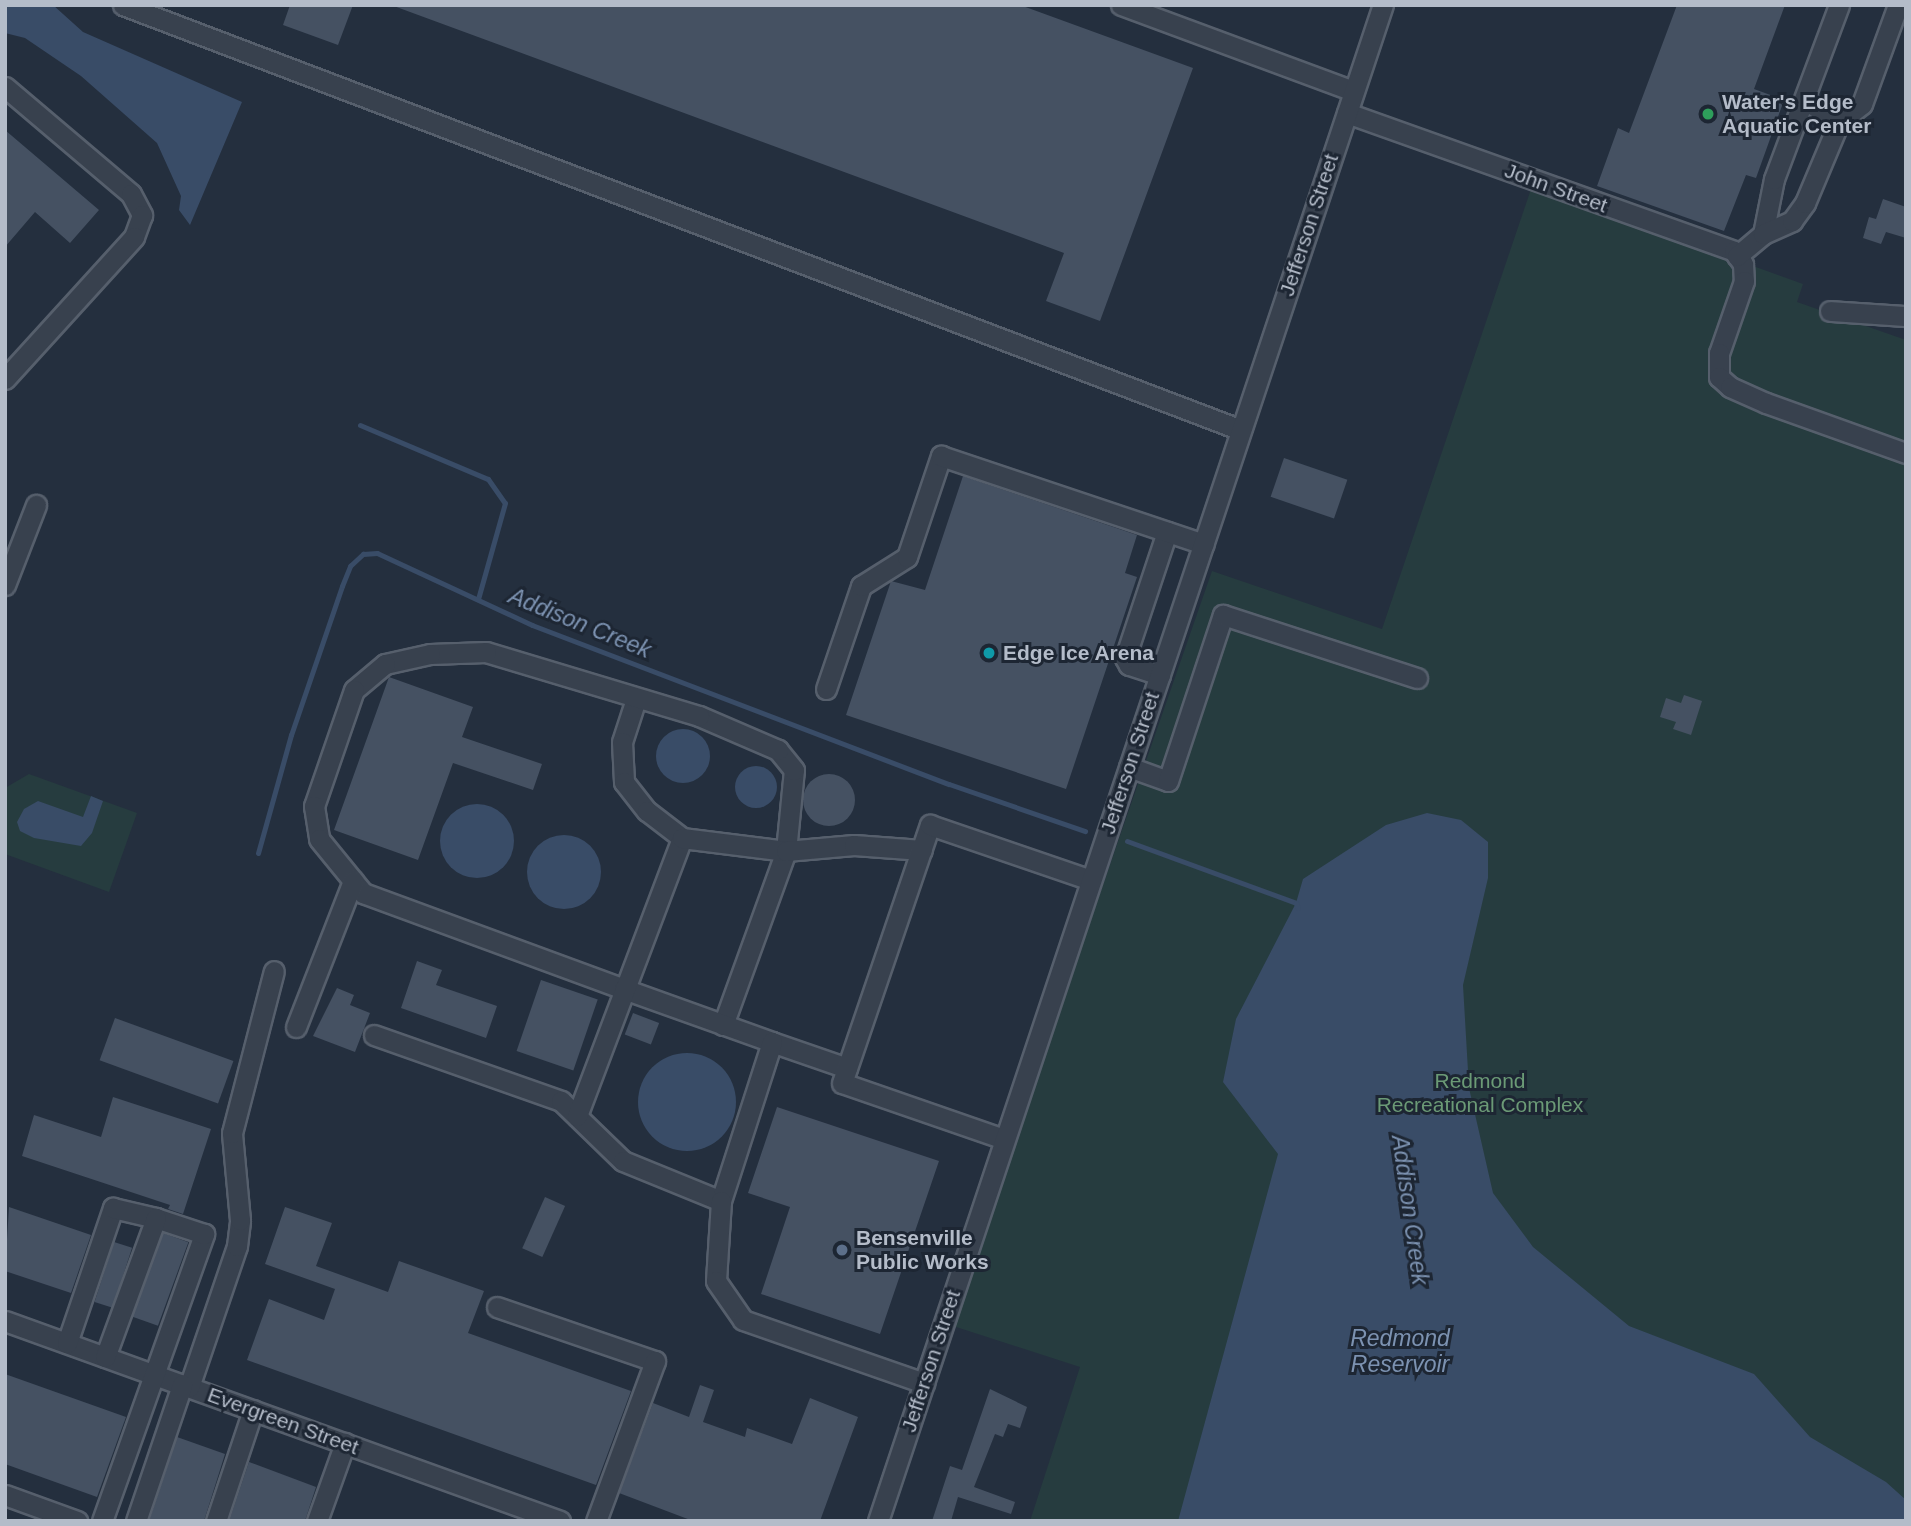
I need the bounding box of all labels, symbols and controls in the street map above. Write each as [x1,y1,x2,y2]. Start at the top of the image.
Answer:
place label: Water's Edge Aquatic Center [1722,89,1871,139]
marker: Water's Edge Aquatic Center [1700,106,1716,122]
street label: Jefferson Street [1274,151,1344,299]
street label: John Street [1501,158,1611,218]
water label: Addison Creek [505,582,655,664]
place label: Edge Ice Arena [1003,640,1155,666]
marker: Edge Ice Arena [981,645,997,661]
street label: Jefferson Street [1095,689,1165,837]
park label: Redmond Recreational Complex [1377,1068,1583,1118]
water label: Addison Creek [1386,1133,1434,1287]
place label: Bensenville Public Works [856,1225,989,1275]
marker: Bensenville Public Works [834,1242,850,1258]
street label: Jefferson Street [896,1287,966,1435]
water label: Redmond Reservoir [1350,1324,1450,1378]
street label: Evergreen Street [204,1382,362,1460]

